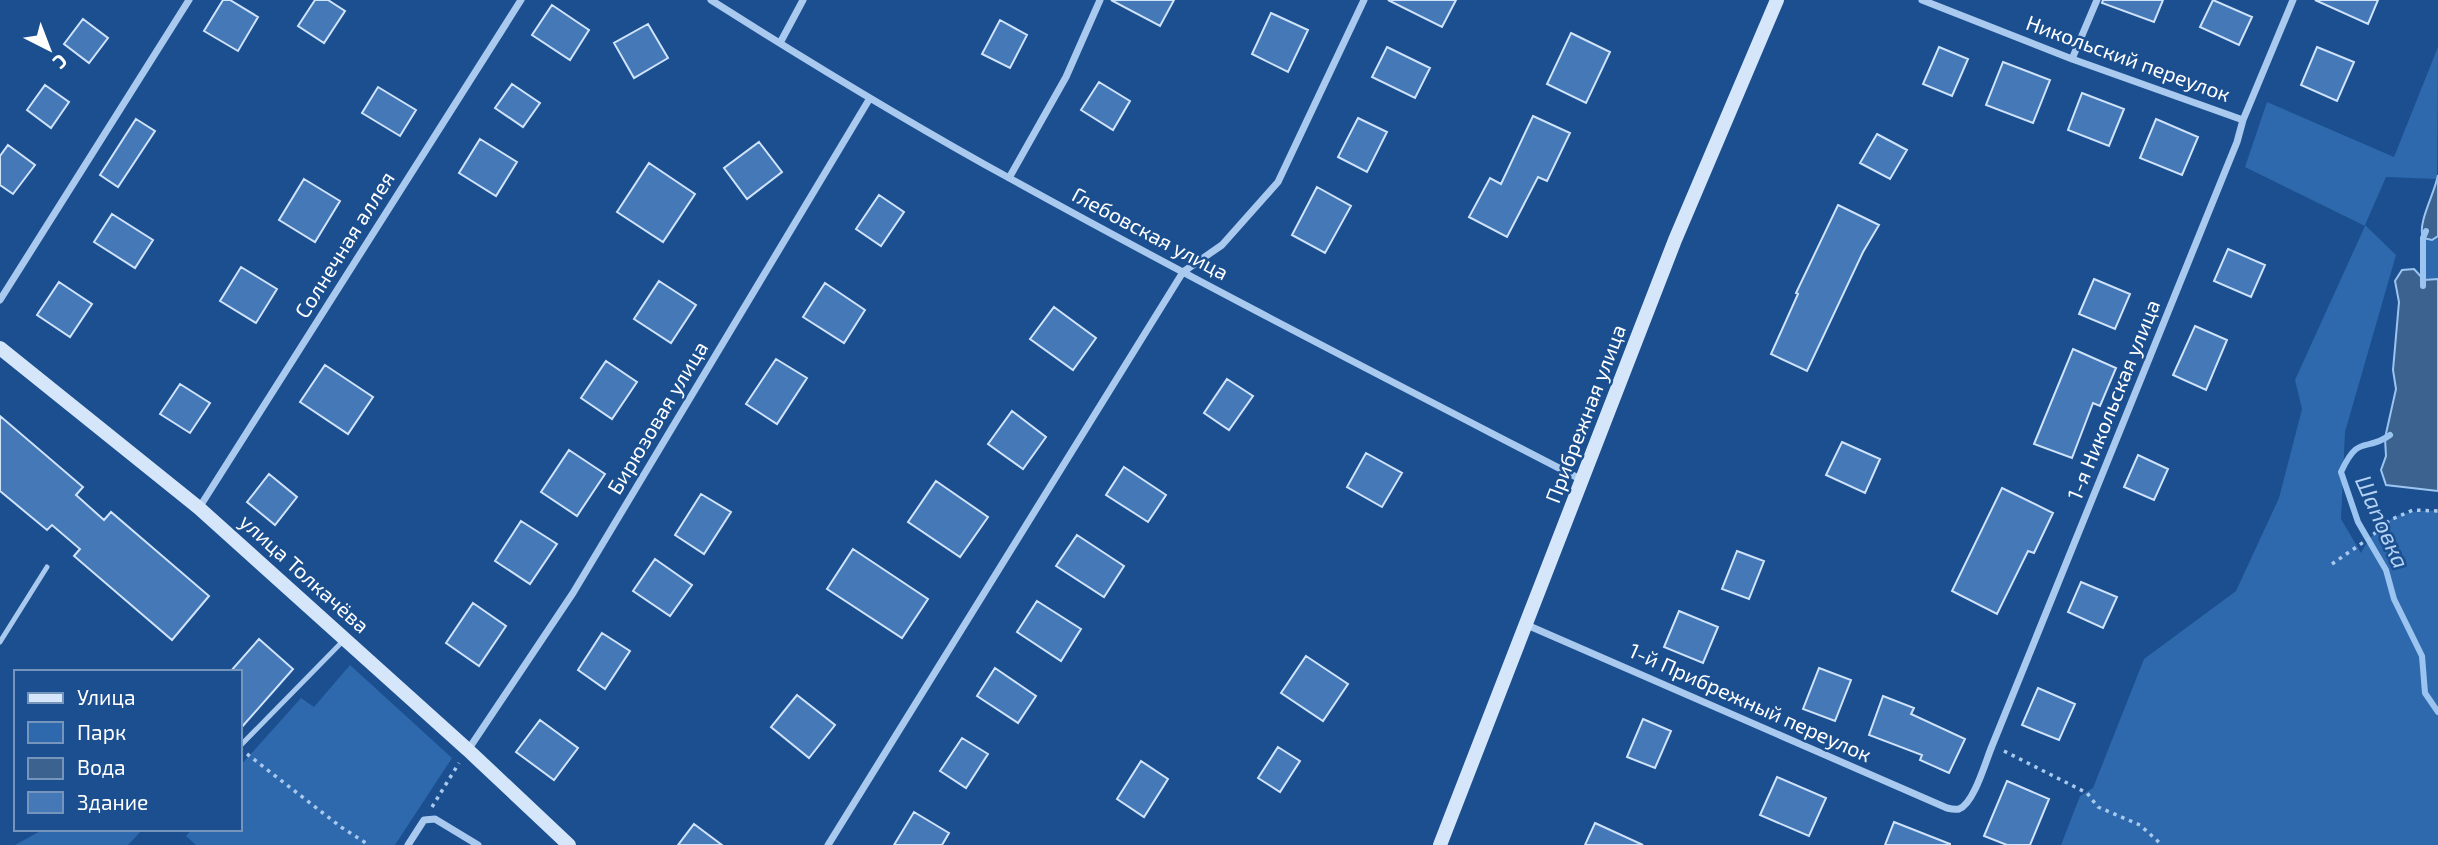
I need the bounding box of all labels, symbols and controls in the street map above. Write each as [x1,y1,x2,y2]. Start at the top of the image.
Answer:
street label: Никольский переулок [2023,9,2234,107]
north arrow [14,14,84,84]
text: С [49,50,73,74]
street label: Солнечная аллея [289,166,399,322]
street label: Глебовская улица [1068,181,1233,285]
street label: 1-я Никольская улица [2061,296,2165,504]
street label: Прибрежная улица [1539,321,1631,507]
street label: Бирюзовая улица [601,336,713,499]
water label: Шаповка [2350,471,2416,572]
street label: улица Толкачёва [235,508,375,638]
street label: 1-й Прибрежный переулок [1625,637,1876,767]
legend [14,670,242,831]
text: Улица [77,684,136,709]
text: Парк [77,719,126,744]
text: Вода [77,754,126,779]
text: Здание [77,789,148,814]

